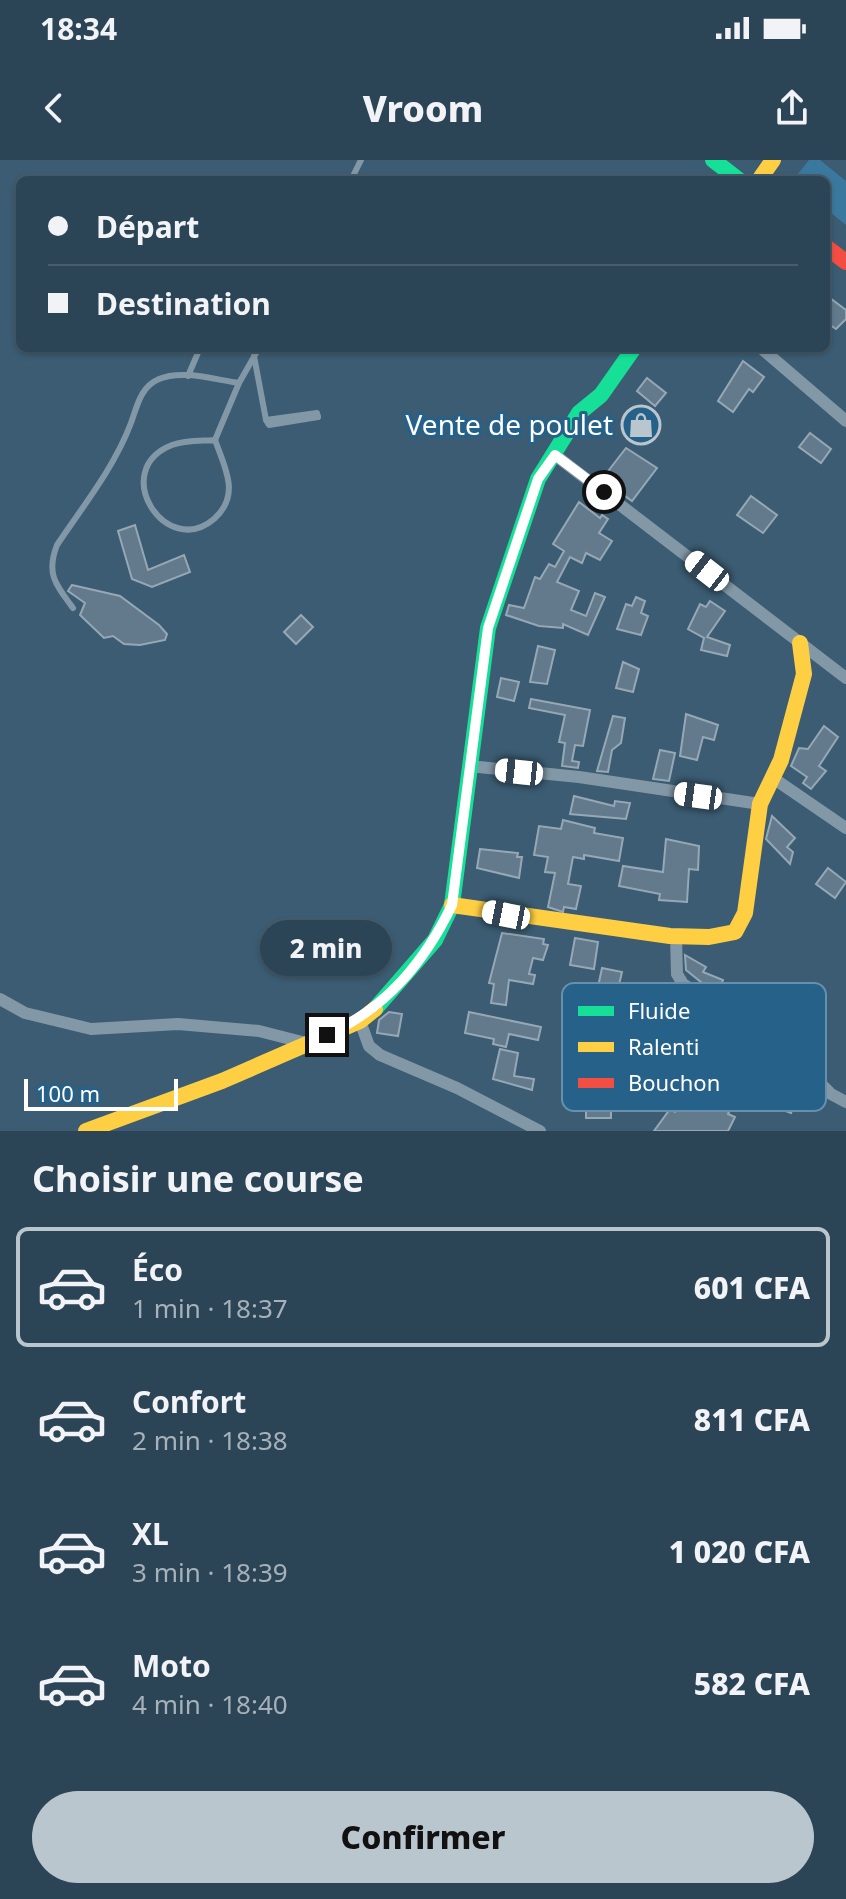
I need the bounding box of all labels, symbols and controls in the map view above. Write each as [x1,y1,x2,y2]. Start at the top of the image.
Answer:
text: 18:34 [40,8,117,49]
text: Vroom [363,84,483,133]
icon: back [32,86,76,130]
icon: share [770,86,814,130]
text: Départ [96,206,199,247]
text: Destination [96,283,271,324]
shop icon: Vente de poulet [620,404,662,446]
place label: Vente de poulet [406,405,613,443]
route start [586,474,622,510]
car [681,547,733,595]
car [494,758,544,786]
car [673,781,723,811]
car [480,899,532,931]
callout: 2 min [261,919,393,975]
text: 2 min [290,930,362,966]
legend [562,983,826,1111]
text: Fluide [628,995,690,1025]
route end [309,1017,345,1053]
text: Ralenti [628,1031,699,1061]
text: Bouchon [628,1067,720,1097]
scale bar [24,1075,178,1111]
text: 100 m [36,1078,100,1108]
text: Choisir une course [32,1154,364,1203]
text: Éco [132,1249,183,1290]
icon: car [36,1251,108,1323]
text: 601 CFA [694,1267,810,1308]
text: 1 min · 18:37 [132,1290,288,1326]
text: Confort [132,1381,246,1422]
icon: car [36,1383,108,1455]
text: 811 CFA [694,1399,810,1440]
text: 2 min · 18:38 [132,1422,288,1458]
text: XL [132,1513,169,1554]
icon: car [36,1515,108,1587]
text: 1 020 CFA [669,1531,810,1572]
text: 3 min · 18:39 [132,1554,288,1590]
text: Moto [132,1645,211,1686]
icon: car [36,1647,108,1719]
text: 582 CFA [694,1663,810,1704]
text: 4 min · 18:40 [132,1686,288,1722]
button: Confirmer [32,1791,814,1883]

